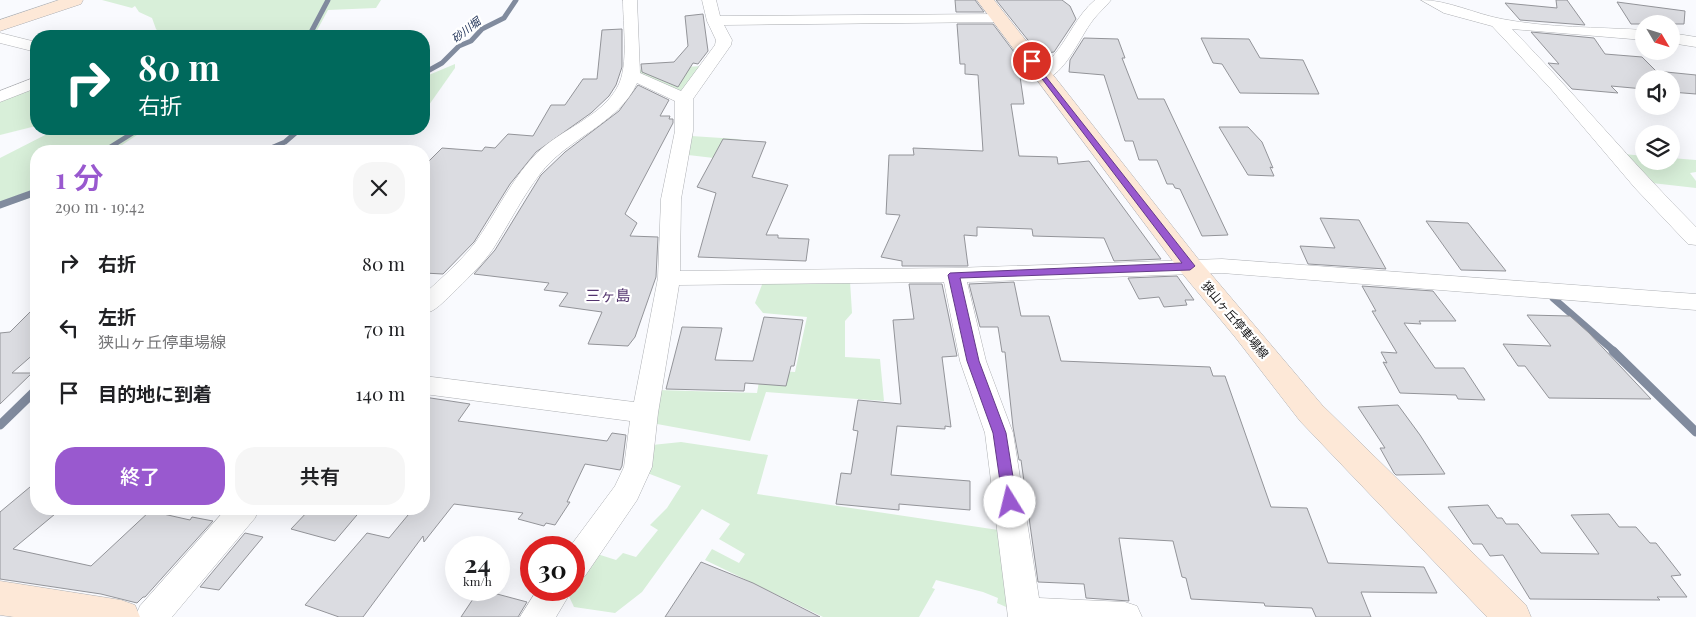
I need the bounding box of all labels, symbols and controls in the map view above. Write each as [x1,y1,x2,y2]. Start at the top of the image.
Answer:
water label: 砂川堀 [448,12,485,46]
north arrow [1635,15,1680,60]
map controls [1635,15,1680,170]
pin [1011,40,1053,82]
text: 80 m [138,43,220,90]
icon: arrive [1018,47,1046,75]
icon: right [55,50,120,115]
button: sound [1635,70,1680,115]
text: 右折 [138,90,182,120]
button: layers [1635,125,1680,170]
text: 1 分 [55,157,104,197]
button: close [353,162,405,214]
text: 290 m · 19:42 [55,196,145,217]
icon: right [55,249,83,277]
text: 右折 [98,250,136,276]
text: 80 m [362,250,405,276]
street label: 狭山ヶ丘停車場線 [1199,277,1273,361]
district label: 三ヶ島 [585,285,631,305]
text: 左折 [98,303,136,329]
icon: left [55,314,83,342]
text: 70 m [364,315,405,341]
text: 狭山ヶ丘停車場線 [98,331,226,352]
icon: arrive [55,379,83,407]
text: 目的地に到着 [98,380,212,406]
text: 140 m [356,380,405,406]
button: 終了 [55,447,225,505]
button: 共有 [235,447,405,505]
position arrow [983,475,1035,527]
speed limit sign: 30 [520,536,585,601]
text: 24 [464,546,491,579]
text: km/h [463,573,492,589]

